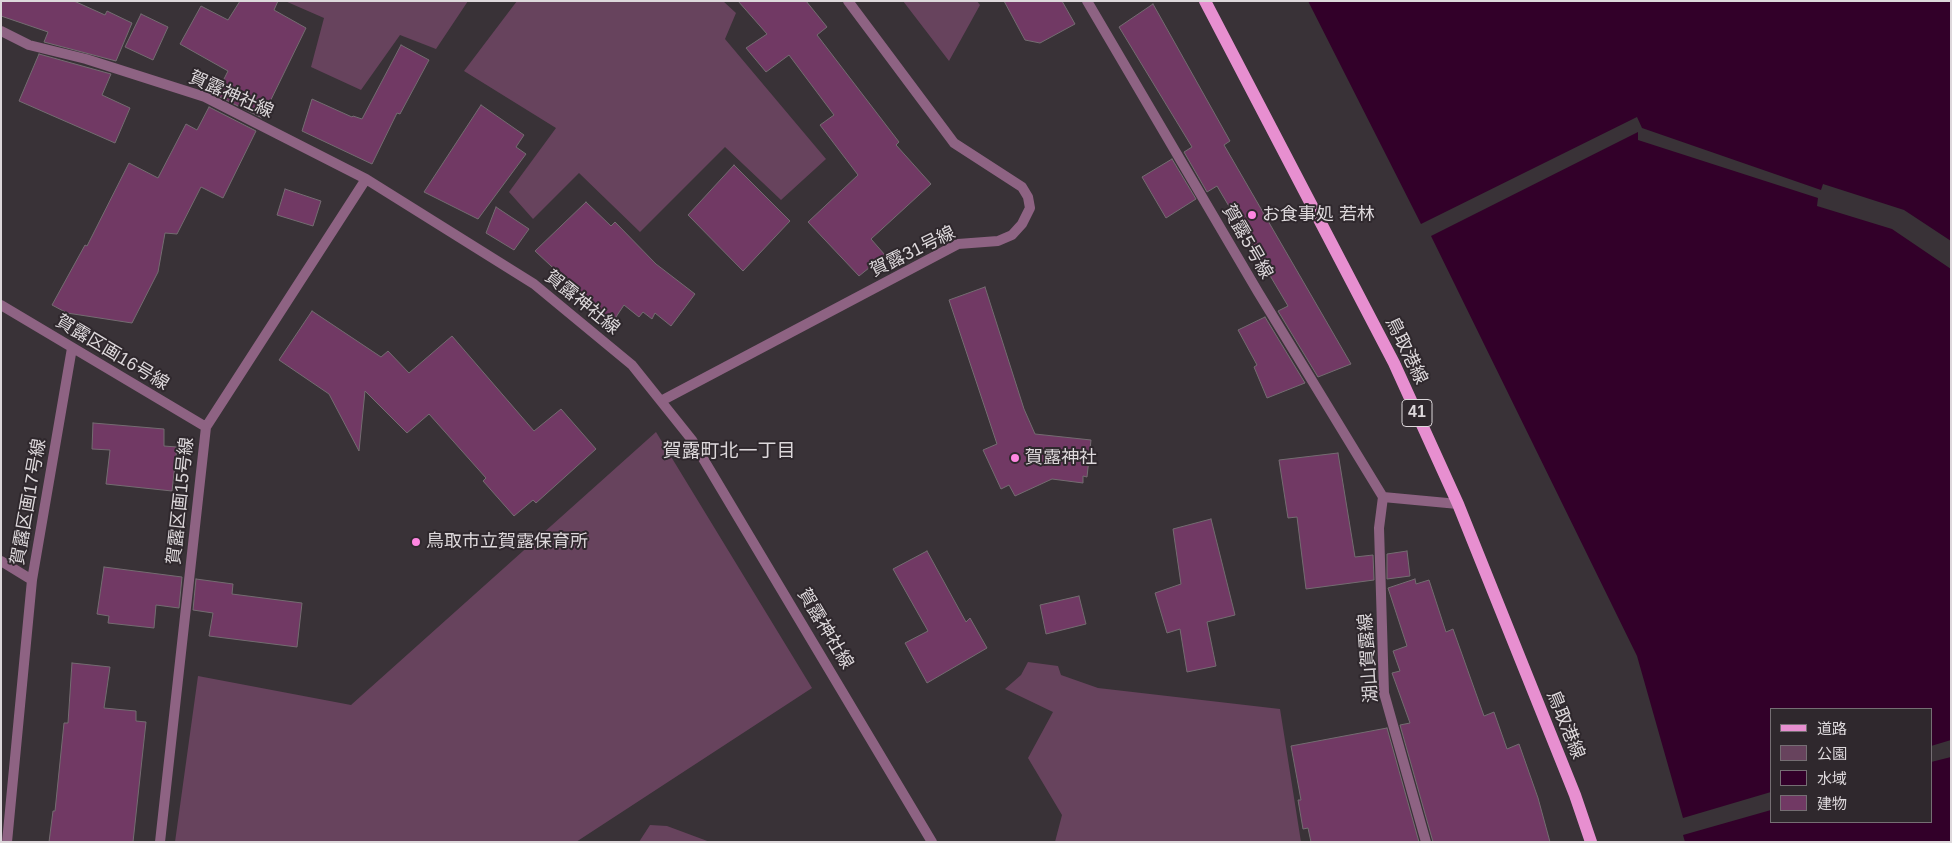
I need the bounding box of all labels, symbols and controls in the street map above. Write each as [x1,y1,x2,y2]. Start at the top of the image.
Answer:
street label: 賀露神社線 [185,67,277,123]
street label: 賀露5号線 [1217,201,1277,283]
place label: お食事処 若林 [1262,204,1375,226]
marker: お食事処 若林 [1246,209,1258,221]
street label: 賀露31号線 [867,222,959,282]
street label: 賀露神社線 [540,266,624,340]
street label: 賀露区画16号線 [52,311,172,395]
street label: 鳥取港線 [1381,314,1431,388]
road number: 41 [1402,399,1432,426]
street label: 賀露区画15号線 [164,436,198,566]
street label: 賀露区画17号線 [7,437,51,567]
district label: 賀露町北一丁目 [663,441,795,463]
place label: 賀露神社 [1025,447,1097,469]
marker: 賀露神社 [1009,452,1021,464]
place label: 鳥取市立賀露保育所 [426,531,588,553]
marker: 鳥取市立賀露保育所 [410,536,422,548]
street label: 賀露神社線 [793,585,857,673]
street label: 湖山賀露線 [1355,612,1383,704]
street label: 鳥取港線 [1542,688,1588,762]
legend [1770,708,1932,823]
text: 道路 [1817,720,1847,737]
text: 公園 [1817,745,1847,762]
text: 水域 [1817,770,1847,787]
text: 建物 [1817,795,1847,812]

